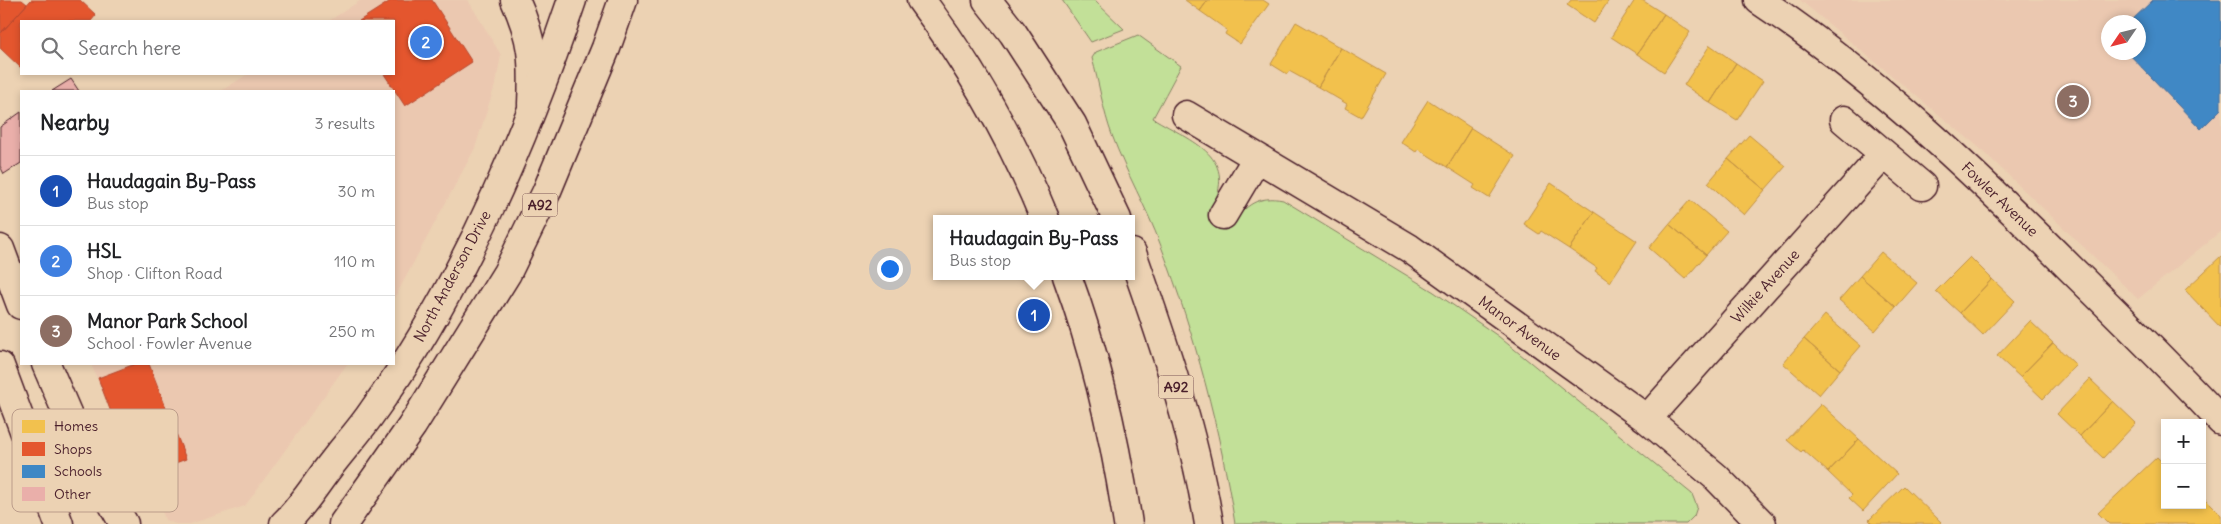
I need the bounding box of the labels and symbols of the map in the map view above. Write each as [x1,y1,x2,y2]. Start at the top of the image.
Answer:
north arrow [2101,15,2146,60]
pin: 2 [410,23,442,61]
pin: 3 [2057,82,2089,120]
street label: Fowler Avenue [1958,158,2042,240]
road number: A92 [522,194,558,216]
street label: North Anderson Drive [409,207,495,345]
street label: Wilkie Avenue [1727,245,1803,327]
your location [877,256,903,282]
street label: Manor Avenue [1475,292,1565,364]
pin: 1 [1018,296,1050,334]
road number: A92 [1158,376,1194,398]
legend [12,409,178,512]
text: Homes [54,417,98,435]
text: Shops [54,440,92,458]
text: Schools [54,462,102,480]
text: Other [54,485,91,503]

